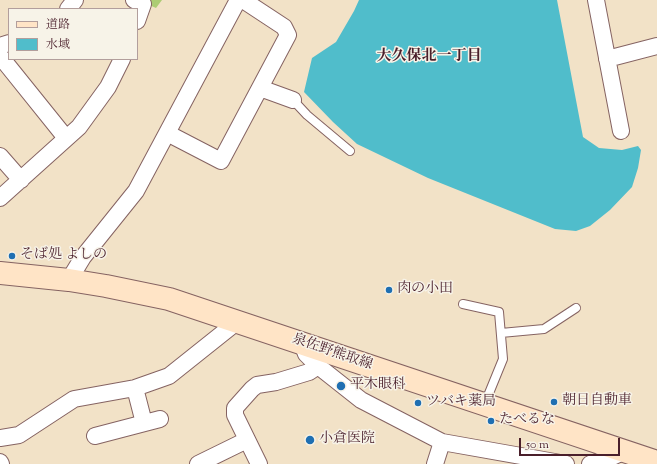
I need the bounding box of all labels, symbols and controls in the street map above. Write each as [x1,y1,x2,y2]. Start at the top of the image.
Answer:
legend [8,8,138,60]
text: 道路 [46,16,70,34]
text: 水域 [46,36,70,54]
district label: 大久保北一丁目 [377,48,481,66]
place label: そば処 よしの [20,248,107,264]
marker: そば処 よしの [7,251,17,261]
place label: 肉の小田 [397,282,453,298]
marker: 肉の小田 [384,285,394,295]
street label: 泉佐野熊取線 [290,331,374,375]
place label: 平木眼科 [350,378,406,394]
marker: 平木眼科 [335,380,347,392]
place label: 朝日自動車 [562,394,632,410]
place label: ツバキ薬局 [426,395,496,411]
marker: 朝日自動車 [549,397,559,407]
marker: ツバキ薬局 [413,398,423,408]
place label: たべるな [499,413,555,429]
marker: たべるな [486,416,496,426]
scale bar [521,430,622,456]
place label: 小倉医院 [319,432,375,448]
marker: 小倉医院 [304,434,316,446]
text: 50 m [526,436,549,454]

